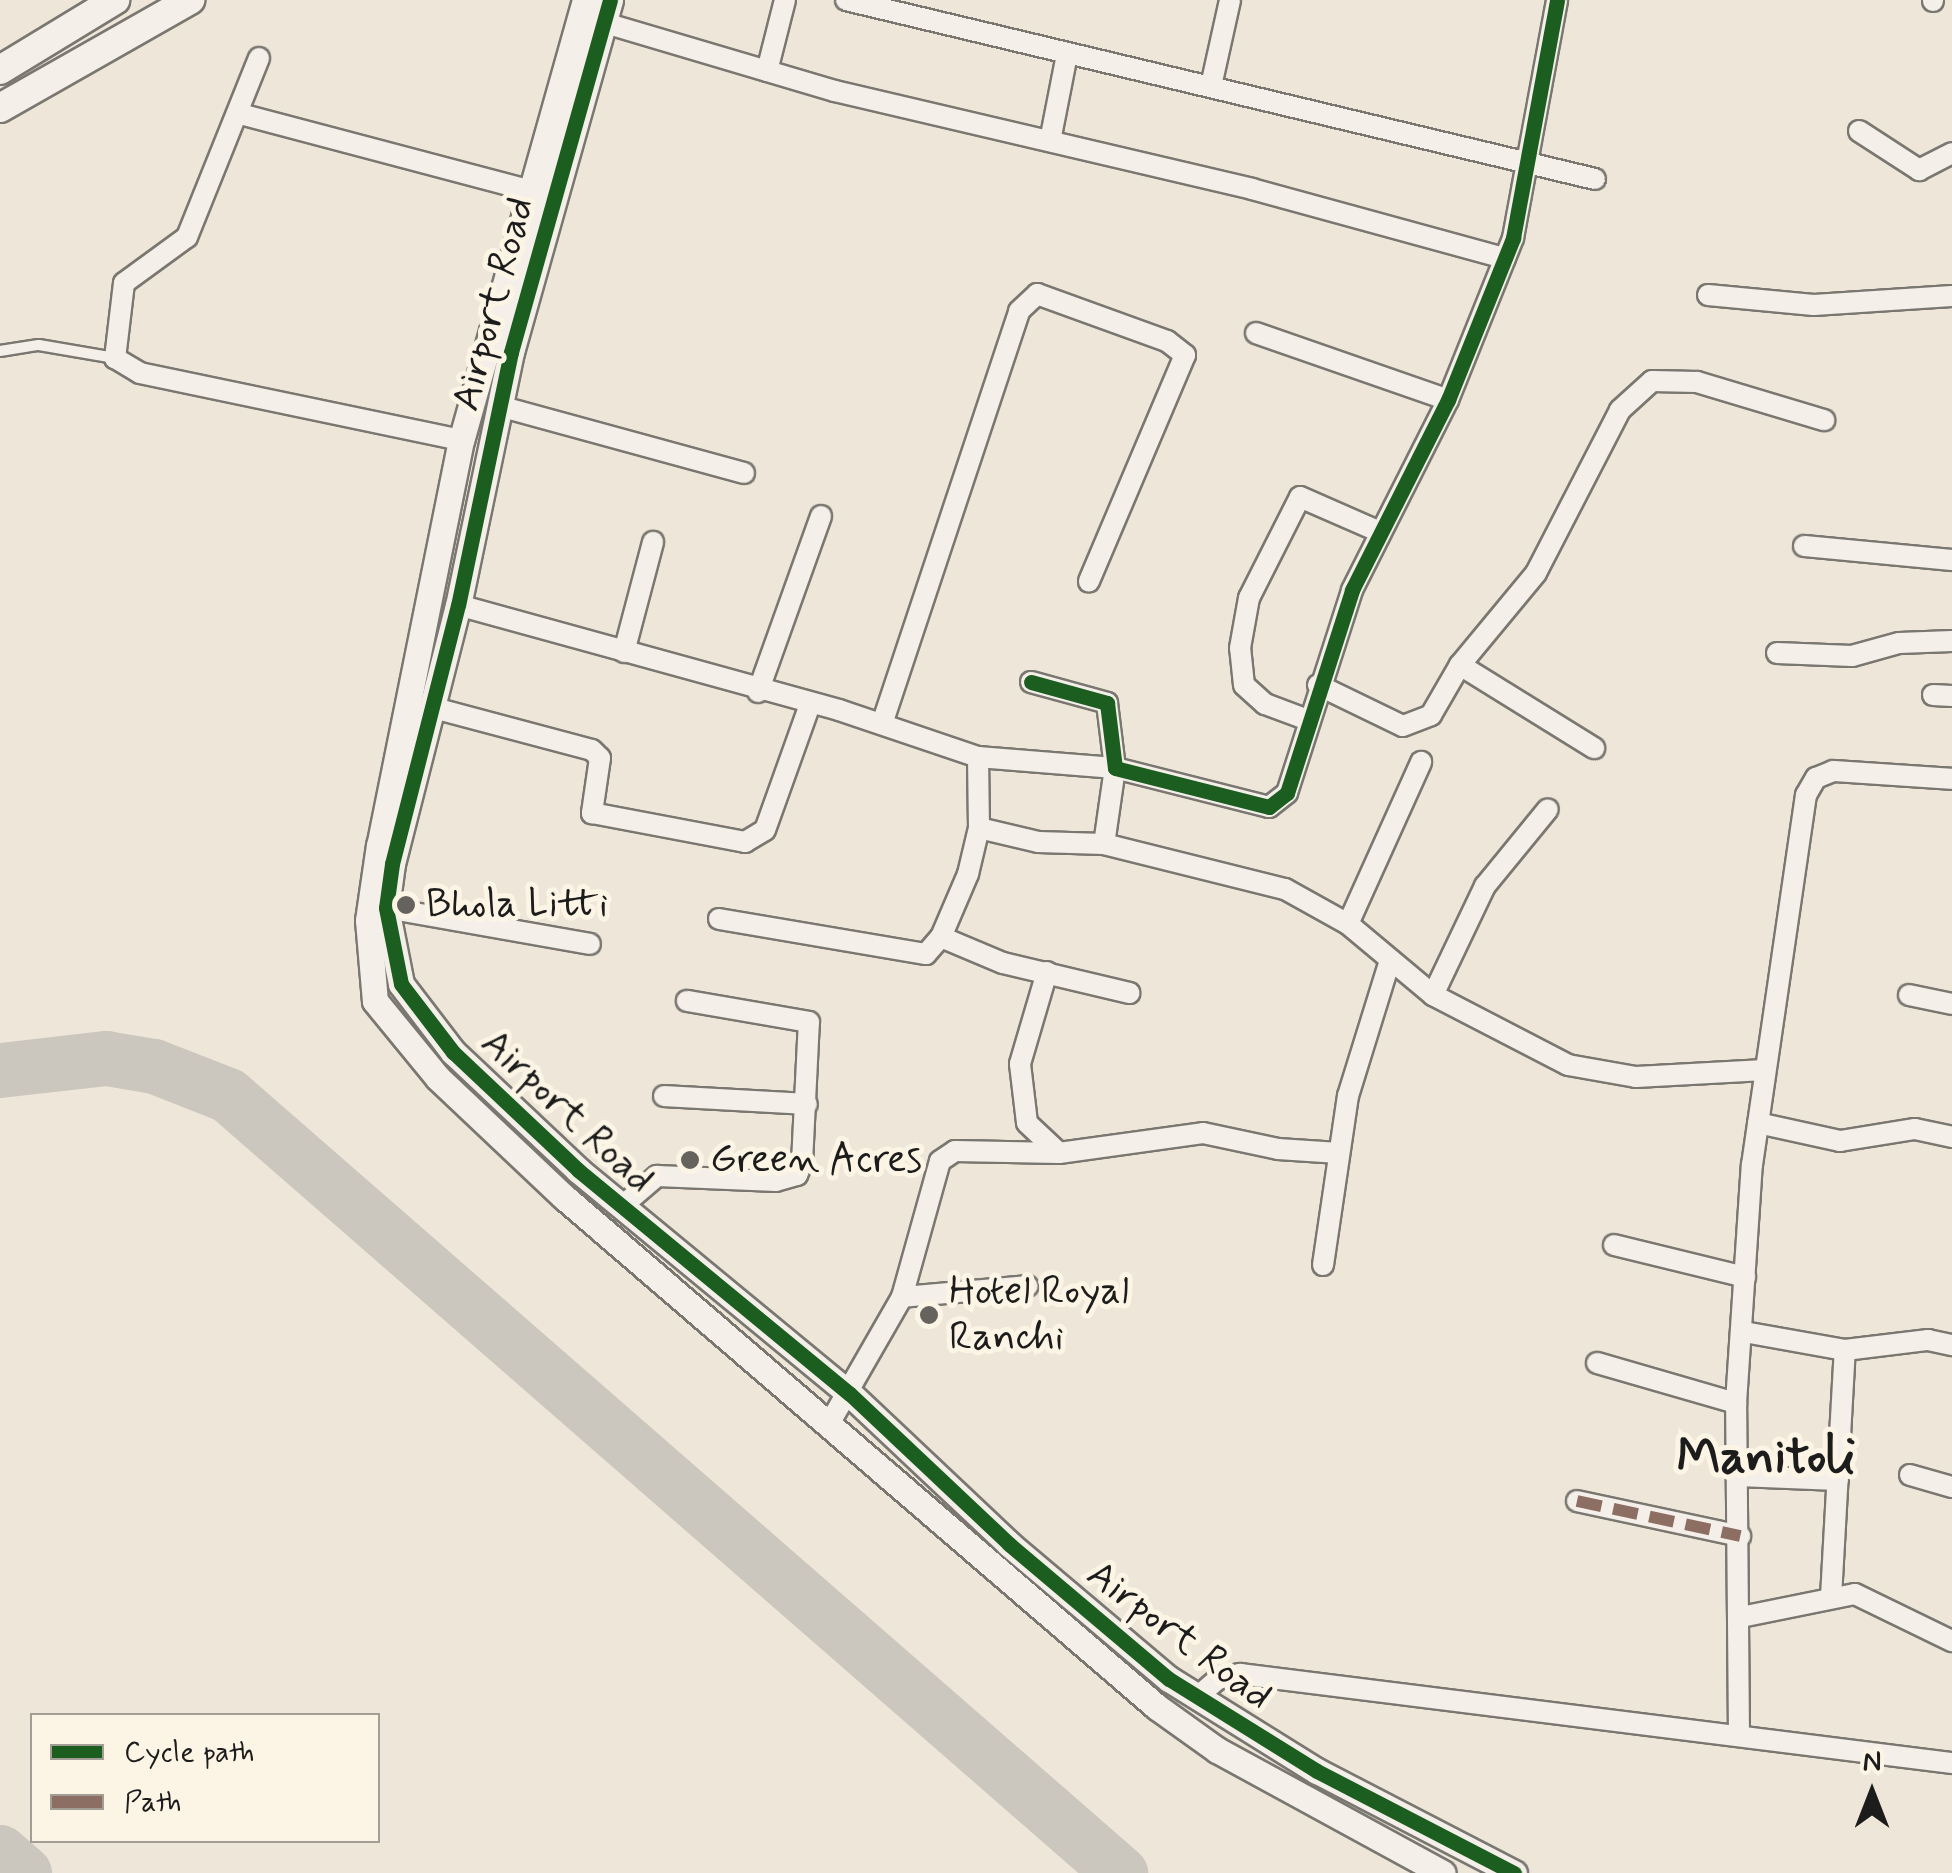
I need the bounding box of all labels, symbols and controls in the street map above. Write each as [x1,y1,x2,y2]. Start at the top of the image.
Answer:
street label: Airport Road [442,192,546,416]
place label: Bhola Litti [426,881,612,929]
marker: Bhola Litti [395,894,417,916]
street label: Airport Road [470,1020,664,1204]
place label: Green Acres [710,1136,923,1184]
marker: Green Acres [679,1149,701,1171]
place label: Hotel Royal Ranchi [949,1268,1130,1362]
marker: Hotel Royal Ranchi [918,1304,940,1326]
district label: Manitoli [1677,1429,1855,1489]
street label: Airport Road [1077,1551,1281,1721]
legend [30,1713,380,1843]
text: Cycle path [124,1733,255,1772]
north arrow [1822,1743,1922,1843]
text: N [1863,1744,1881,1781]
text: Path [124,1783,182,1822]

